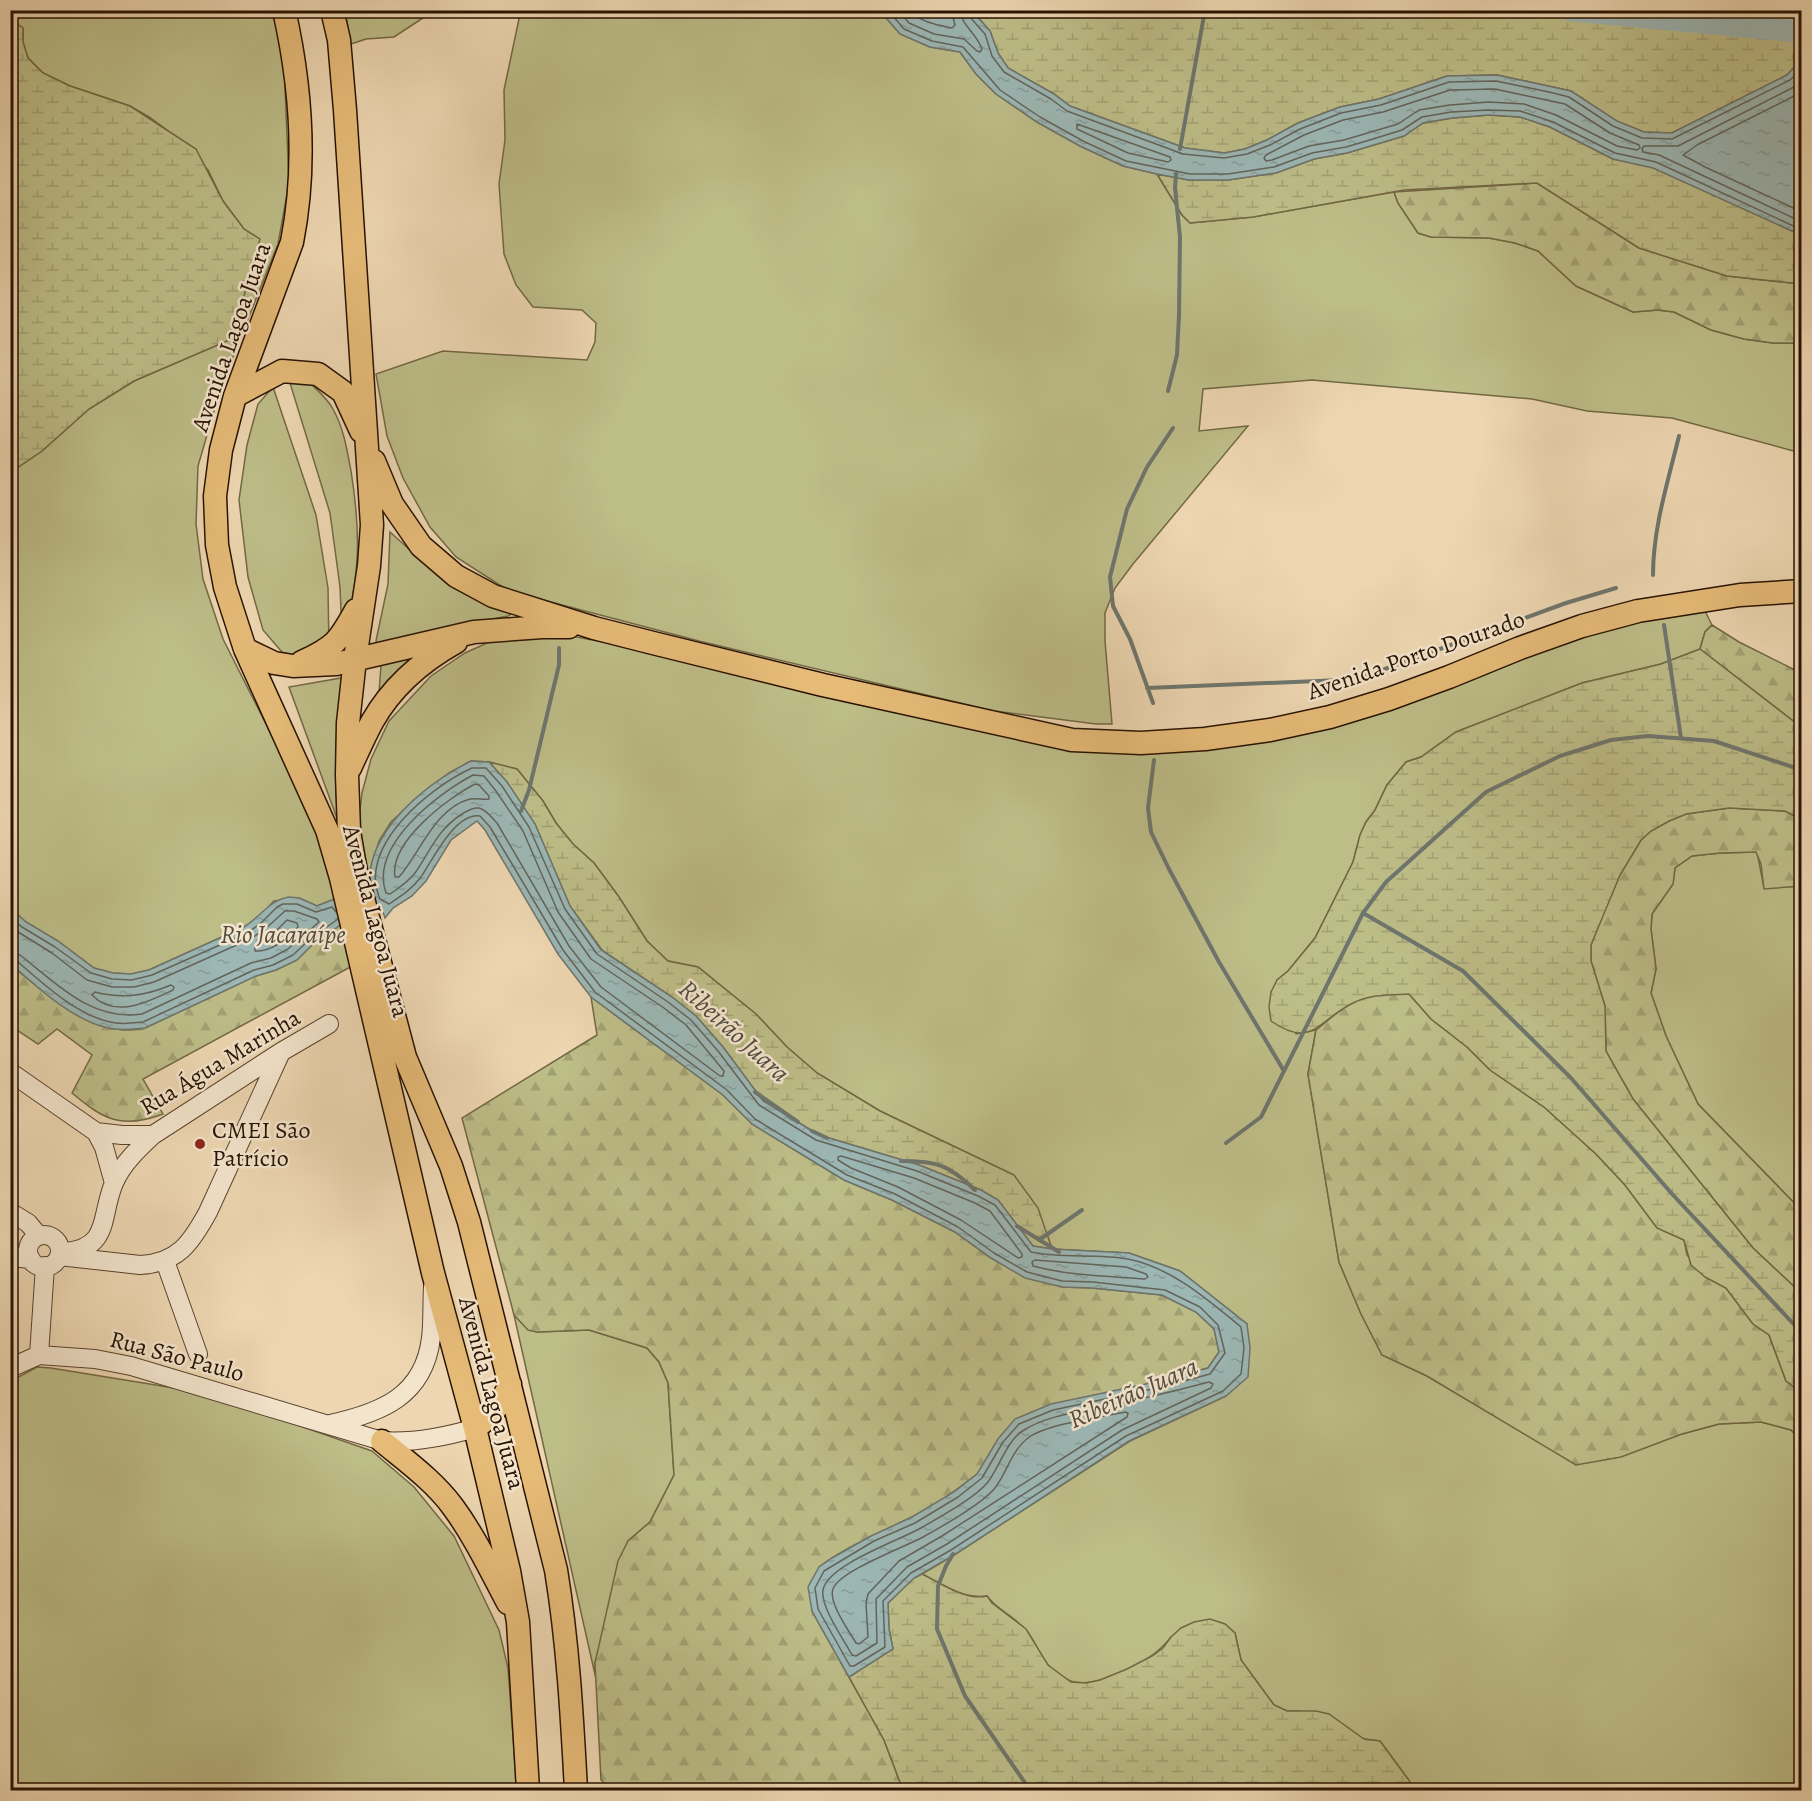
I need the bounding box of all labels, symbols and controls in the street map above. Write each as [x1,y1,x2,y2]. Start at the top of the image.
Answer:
street label: Avenida Lagoa Juara [183,237,279,437]
street label: Avenida Porto Dourado [1302,603,1529,708]
street label: Avenida Lagoa Juara [335,820,417,1022]
water label: Rio Jacaraípe [220,917,346,952]
water label: Ribeirão Juara [671,972,797,1090]
street label: Rua Água Marinha [134,1001,307,1123]
place label: CMEI São Patrício [212,1114,310,1174]
marker: CMEI São Patrício [193,1137,207,1151]
street label: Avenida Lagoa Juara [451,1292,533,1494]
street label: Rua São Paulo [106,1323,248,1389]
water label: Ribeirão Juara [1063,1349,1203,1437]

